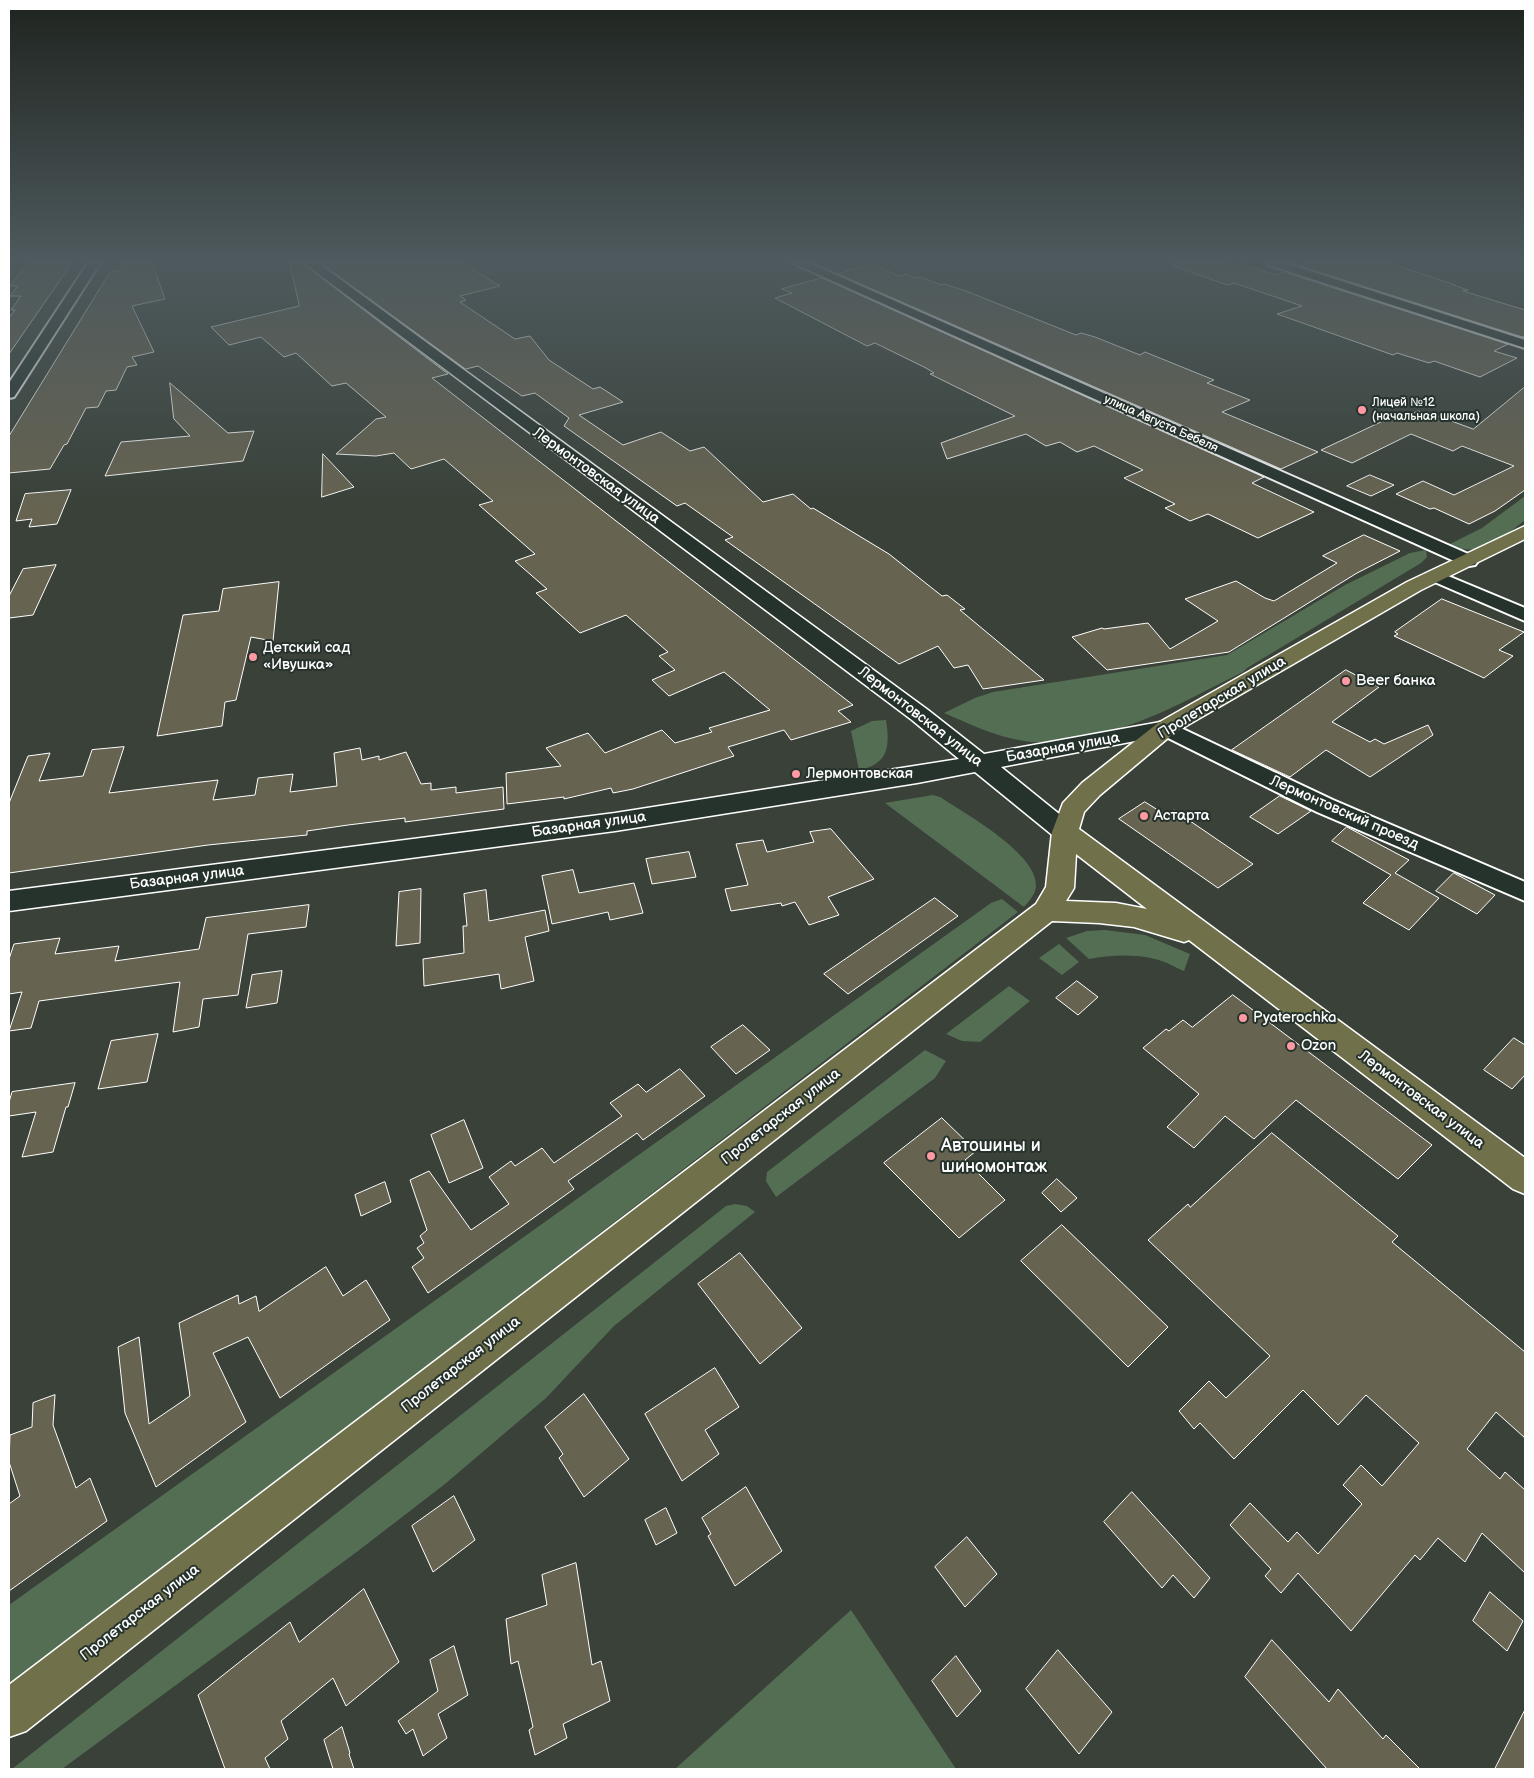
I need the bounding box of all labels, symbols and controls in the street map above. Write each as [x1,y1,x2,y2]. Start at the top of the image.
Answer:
street label: улица Августа Бебеля [1102,392,1220,456]
place label: Лицей №12 (начальная школа) [1372,396,1480,424]
marker: Лицей №12 (начальная школа) [1356,404,1368,416]
street label: Лермонтовская улица [529,424,663,528]
place label: Детский сад «Ивушка» [263,639,350,674]
marker: Детский сад «Ивушка» [247,651,259,663]
street label: Пролетарская улица [1155,653,1289,743]
street label: Лермонтовская улица [854,663,986,771]
place label: Beer банка [1356,672,1436,690]
marker: Beer банка [1340,675,1352,687]
street label: Базарная улица [1005,729,1121,767]
place label: Лермонтовская [806,765,913,783]
marker: Лермонтовская [790,768,802,780]
street label: Лермонтовский проезд [1267,772,1421,854]
place label: Астарта [1154,807,1210,825]
street label: Базарная улица [531,808,647,842]
marker: Астарта [1138,810,1150,822]
street label: Базарная улица [129,862,245,894]
place label: Pyaterochka [1253,1009,1336,1027]
marker: Pyaterochka [1237,1012,1249,1024]
place label: Ozon [1301,1037,1336,1055]
marker: Ozon [1285,1040,1297,1052]
street label: Лермонтовская улица [1355,1047,1487,1153]
street label: Пролетарская улица [718,1065,844,1169]
place label: Автошины и шиномонтаж [941,1135,1047,1178]
marker: Автошины и шиномонтаж [925,1150,937,1162]
street label: Пролетарская улица [398,1313,524,1417]
street label: Пролетарская улица [77,1561,203,1665]

